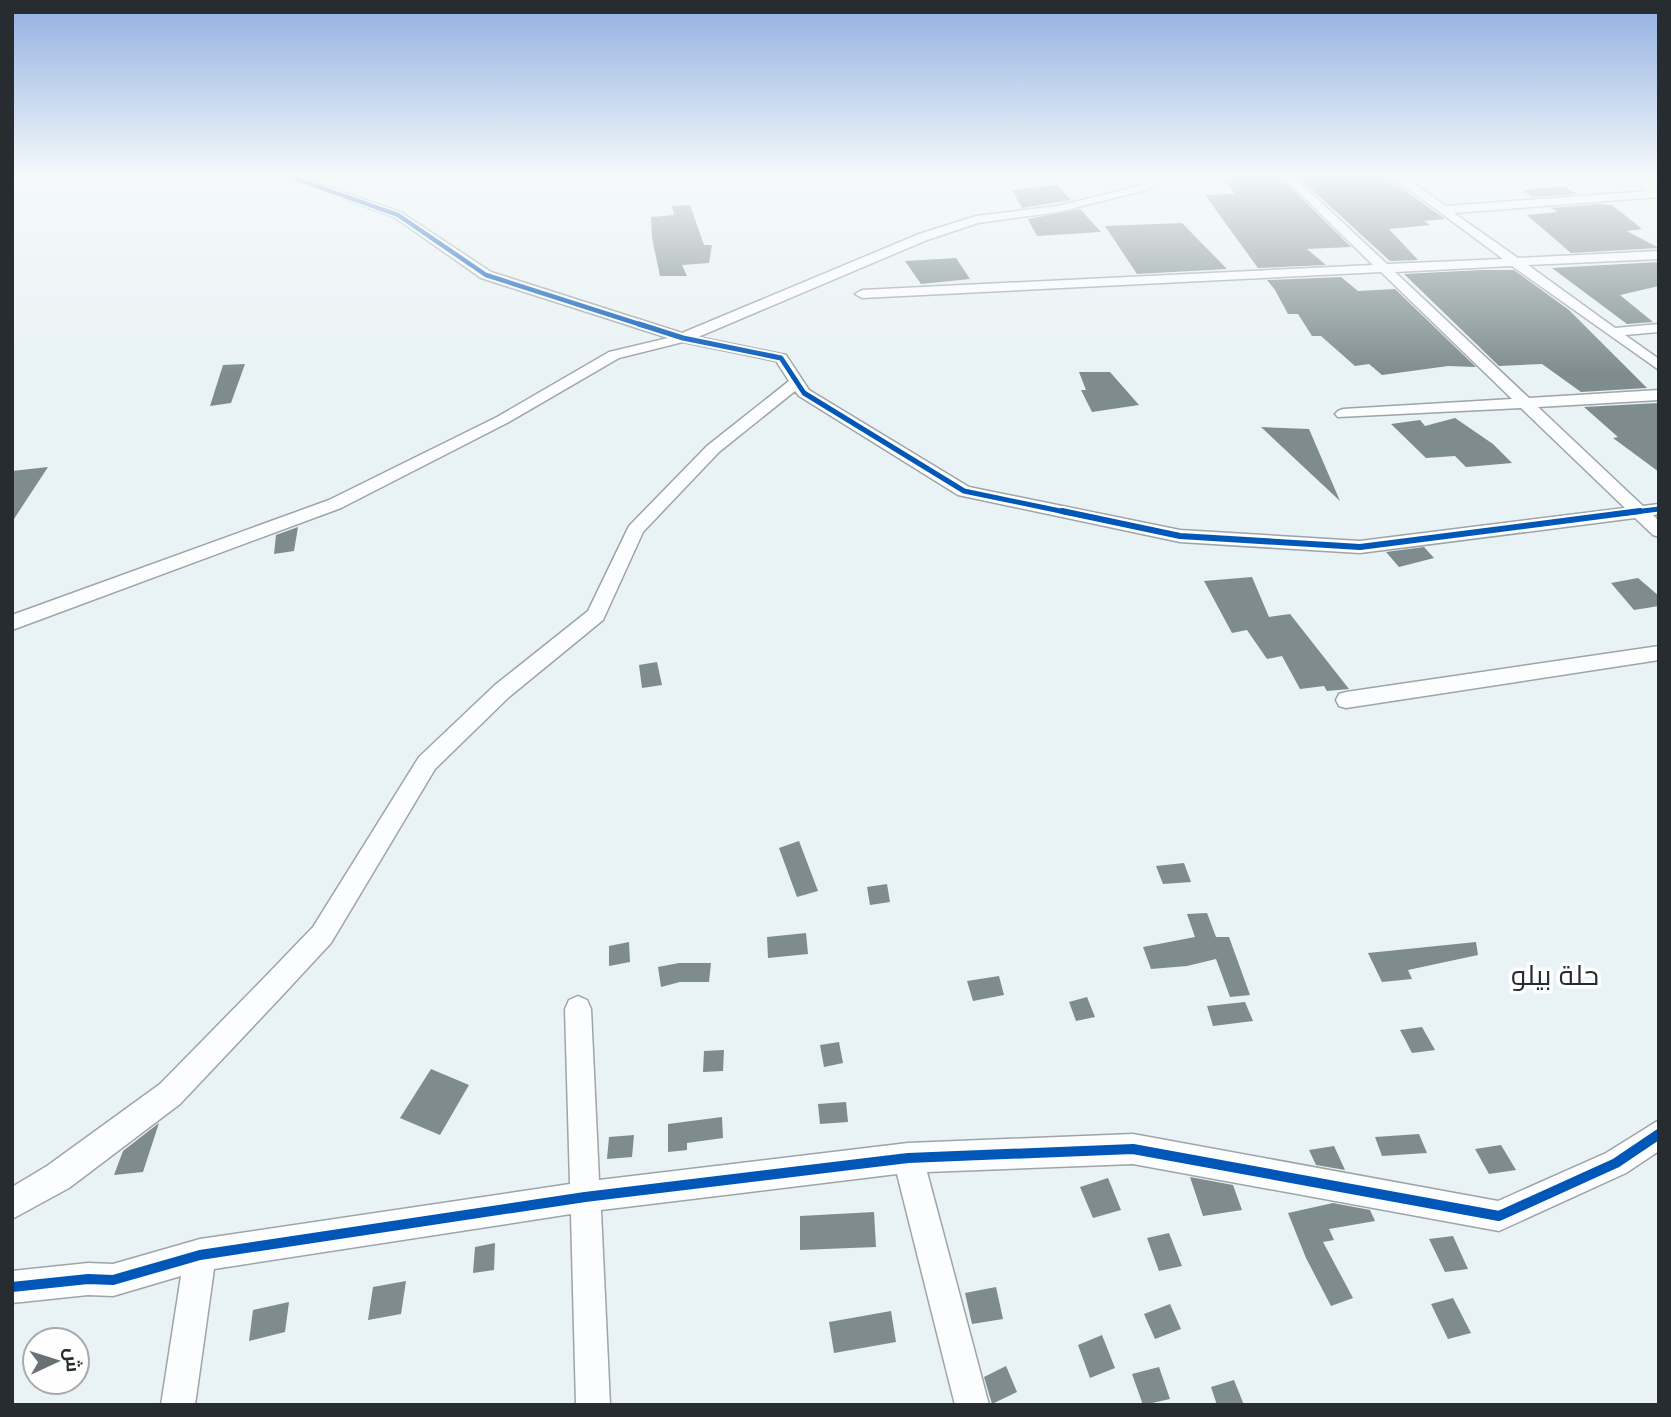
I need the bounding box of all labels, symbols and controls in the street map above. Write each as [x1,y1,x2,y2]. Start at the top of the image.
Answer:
district label: حلة بيلو [1511,957,1599,992]
north arrow [21,1326,91,1396]
text: ش [60,1347,86,1373]

